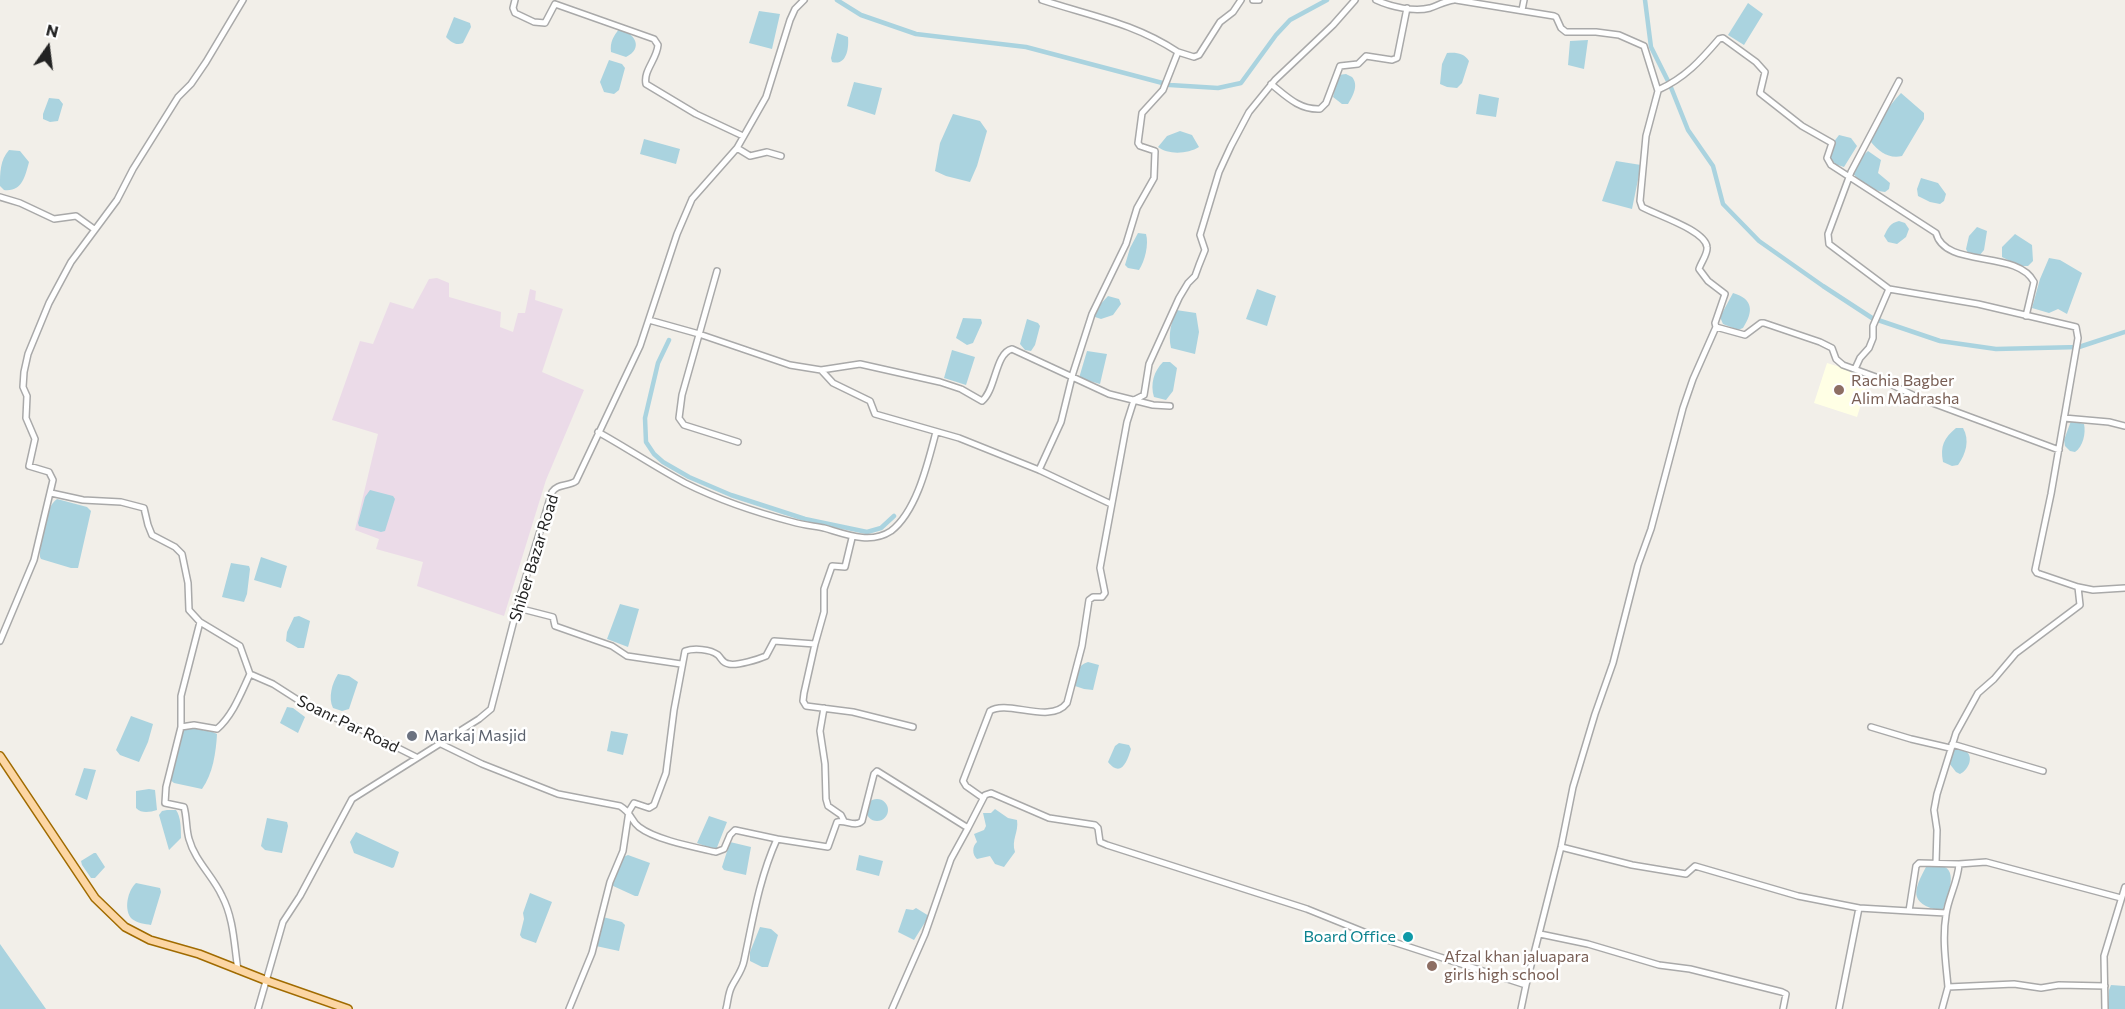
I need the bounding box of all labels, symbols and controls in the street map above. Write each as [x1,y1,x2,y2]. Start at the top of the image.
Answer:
north arrow [18,18,78,78]
text: N [44,19,61,41]
place label: Rachia Bagber Alim Madrasha [1851,371,1959,409]
marker: Rachia Bagber Alim Madrasha [1832,383,1846,397]
street label: Shiber Bazar Road [506,492,562,624]
street label: Soanr Par Road [294,691,402,757]
place label: Markaj Masjid [424,726,526,746]
marker: Markaj Masjid [405,729,419,743]
place label: Board Office [1304,927,1396,947]
marker: Board Office [1401,930,1415,944]
place label: Afzal khan jaluapara girls high school [1444,947,1589,985]
marker: Afzal khan jaluapara girls high school [1425,959,1439,973]

